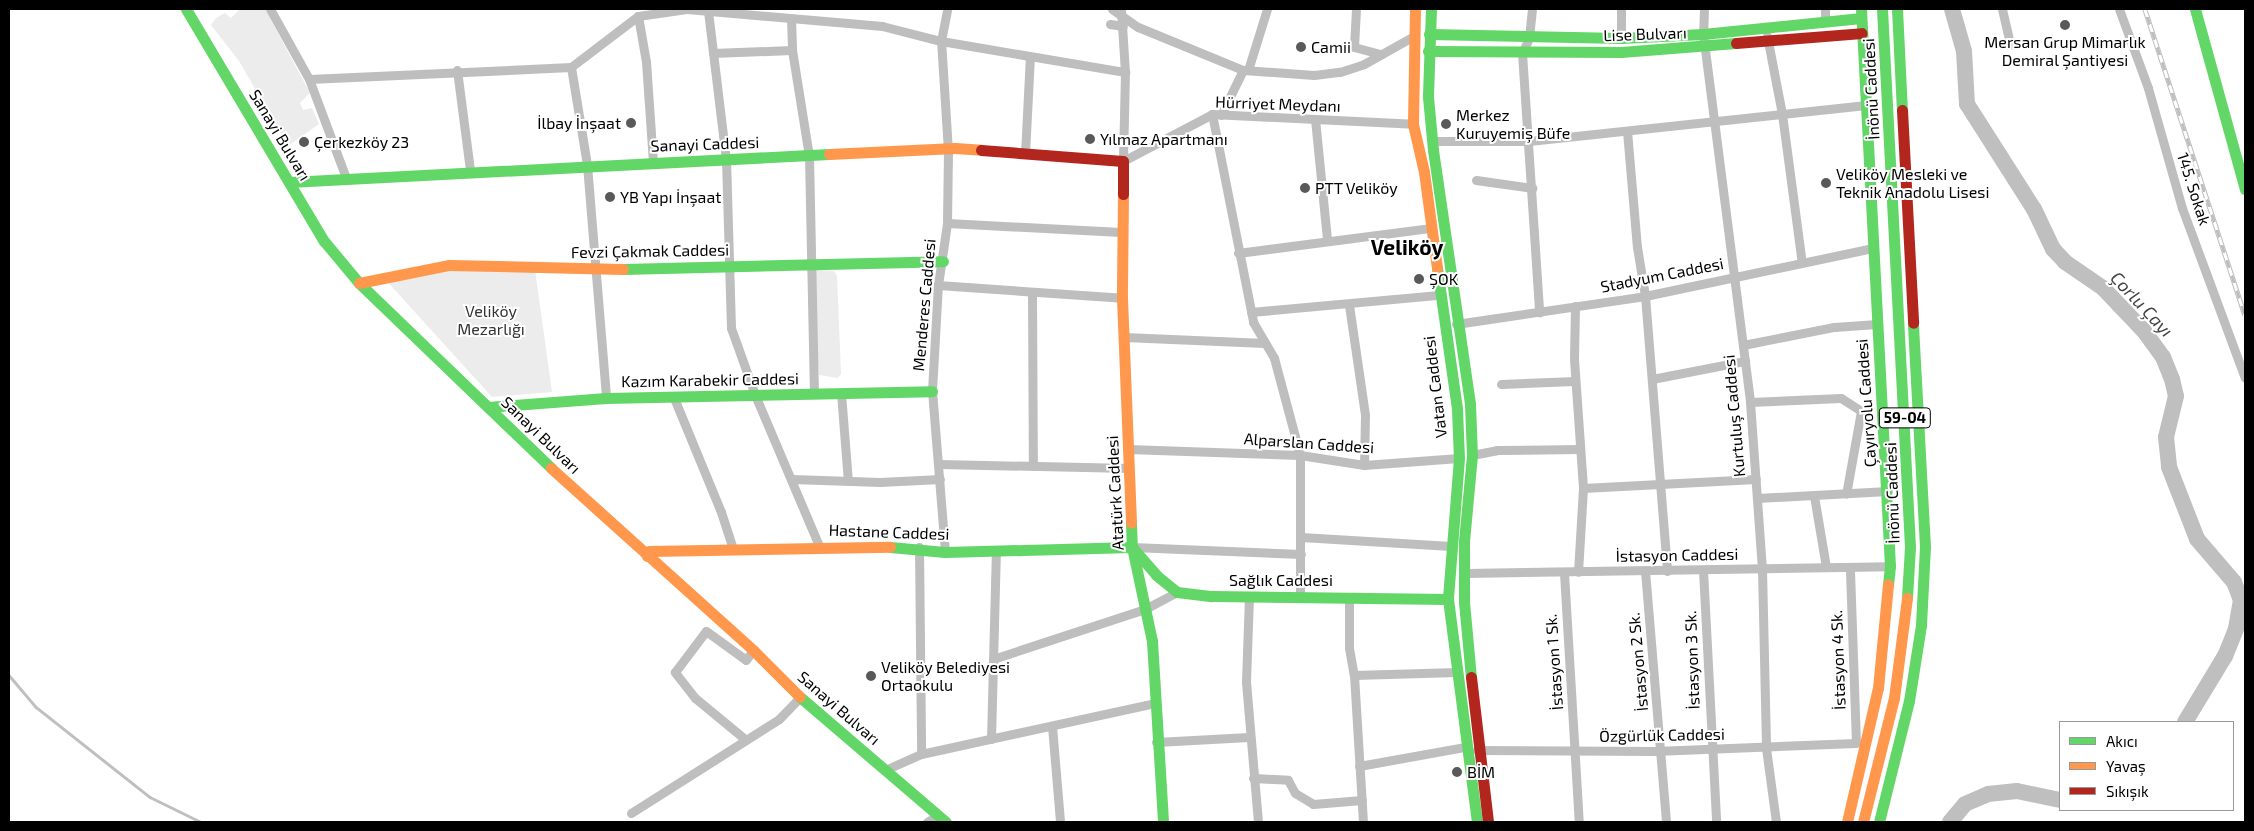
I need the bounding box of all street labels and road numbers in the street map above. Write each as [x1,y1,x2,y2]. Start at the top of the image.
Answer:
street label: Lise Bulvarı [1603,23,1687,45]
street label: İnönü Caddesi [1859,38,1883,140]
street label: Sanayi Bulvarı [245,86,315,184]
street label: Hürriyet Meydanı [1215,92,1341,116]
street label: Sanayi Caddesi [650,133,760,155]
street label: 145. Sokak [2173,150,2215,228]
street label: Menderes Caddesi [909,238,939,372]
street label: Fevzi Çakmak Caddesi [571,240,729,262]
street label: Stadyum Caddesi [1599,254,1725,296]
street label: Vatan Caddesi [1419,335,1451,439]
street label: Çayıryolu Caddesi [1852,338,1880,468]
street label: Kurtuluş Caddesi [1719,354,1749,478]
street label: Kazım Karabekir Caddesi [621,369,799,391]
street label: Sanayi Bulvarı [497,392,585,478]
road number: 59-04 [1879,406,1931,430]
street label: Alparslan Caddesi [1243,429,1375,457]
street label: Atatürk Caddesi [1102,435,1128,551]
street label: İnönü Caddesi [1881,442,1903,544]
street label: Hastane Caddesi [828,520,950,544]
street label: İstasyon Caddesi [1616,544,1738,566]
street label: Sağlık Caddesi [1229,570,1333,590]
street label: İstasyon 3 Sk. [1681,610,1703,710]
street label: İstasyon 4 Sk. [1827,610,1849,710]
street label: İstasyon 2 Sk. [1624,612,1652,712]
street label: İstasyon 1 Sk. [1541,613,1567,711]
street label: Sanayi Bulvarı [794,667,884,749]
street label: Özgürlük Caddesi [1599,724,1725,746]

